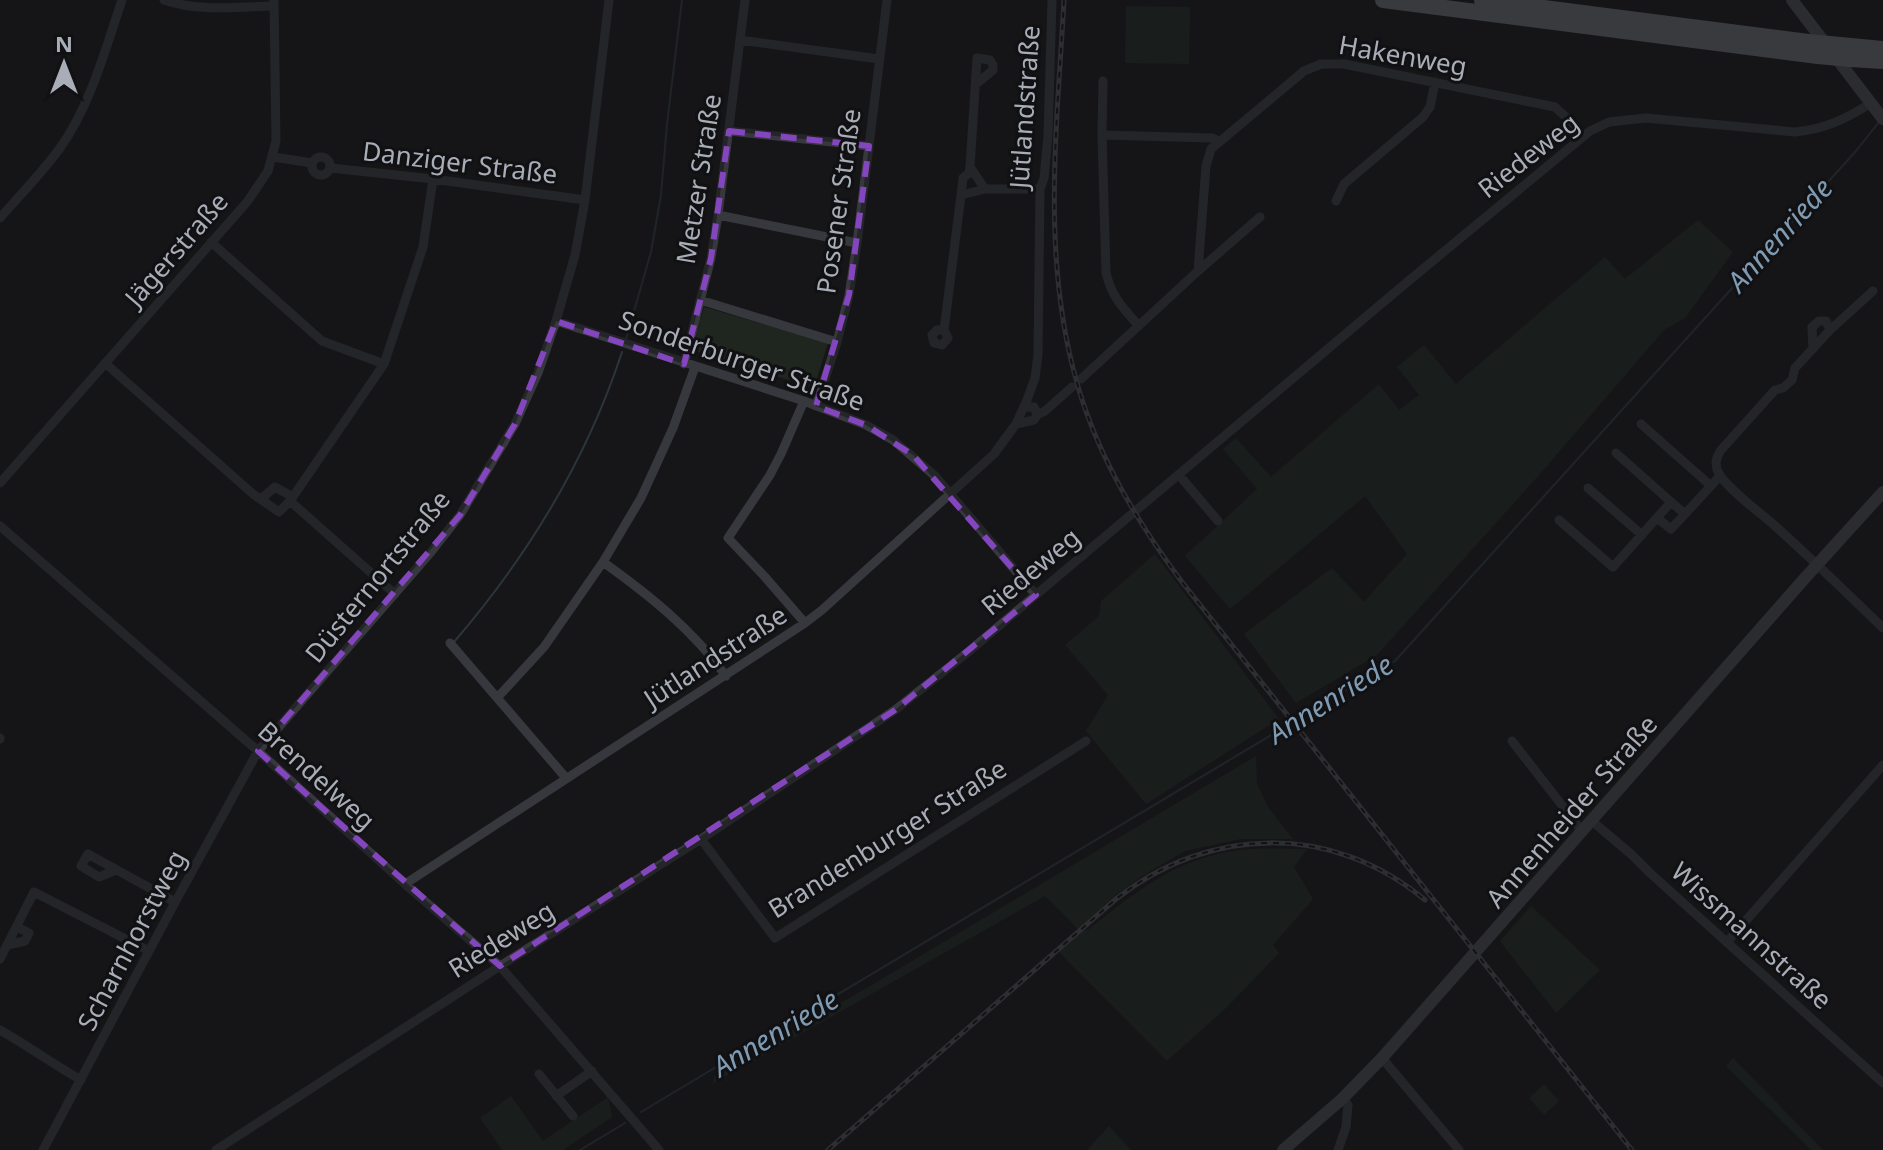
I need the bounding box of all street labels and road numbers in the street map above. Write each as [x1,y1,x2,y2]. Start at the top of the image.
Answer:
street label: Jütlandstraße [1000,24,1048,193]
street label: Hakenweg [1336,26,1470,84]
street label: Metzer Straße [667,91,729,267]
street label: Riedeweg [1470,104,1586,206]
street label: Posener Straße [807,106,869,296]
street label: Danziger Straße [360,132,560,192]
street label: Jägerstraße [114,184,236,316]
street label: Sonderburger Straße [614,301,870,419]
street label: Düsternortstraße [296,482,458,670]
street label: Riedeweg [973,519,1087,623]
street label: Jütlandstraße [634,596,793,717]
street label: Annenheider Straße [1477,707,1665,915]
street label: Brendelweg [251,713,383,837]
street label: Brandenburger Straße [761,750,1013,926]
street label: Scharnhorstweg [68,843,194,1037]
street label: Wissmannstraße [1664,853,1840,1017]
street label: Riedeweg [441,892,561,986]

